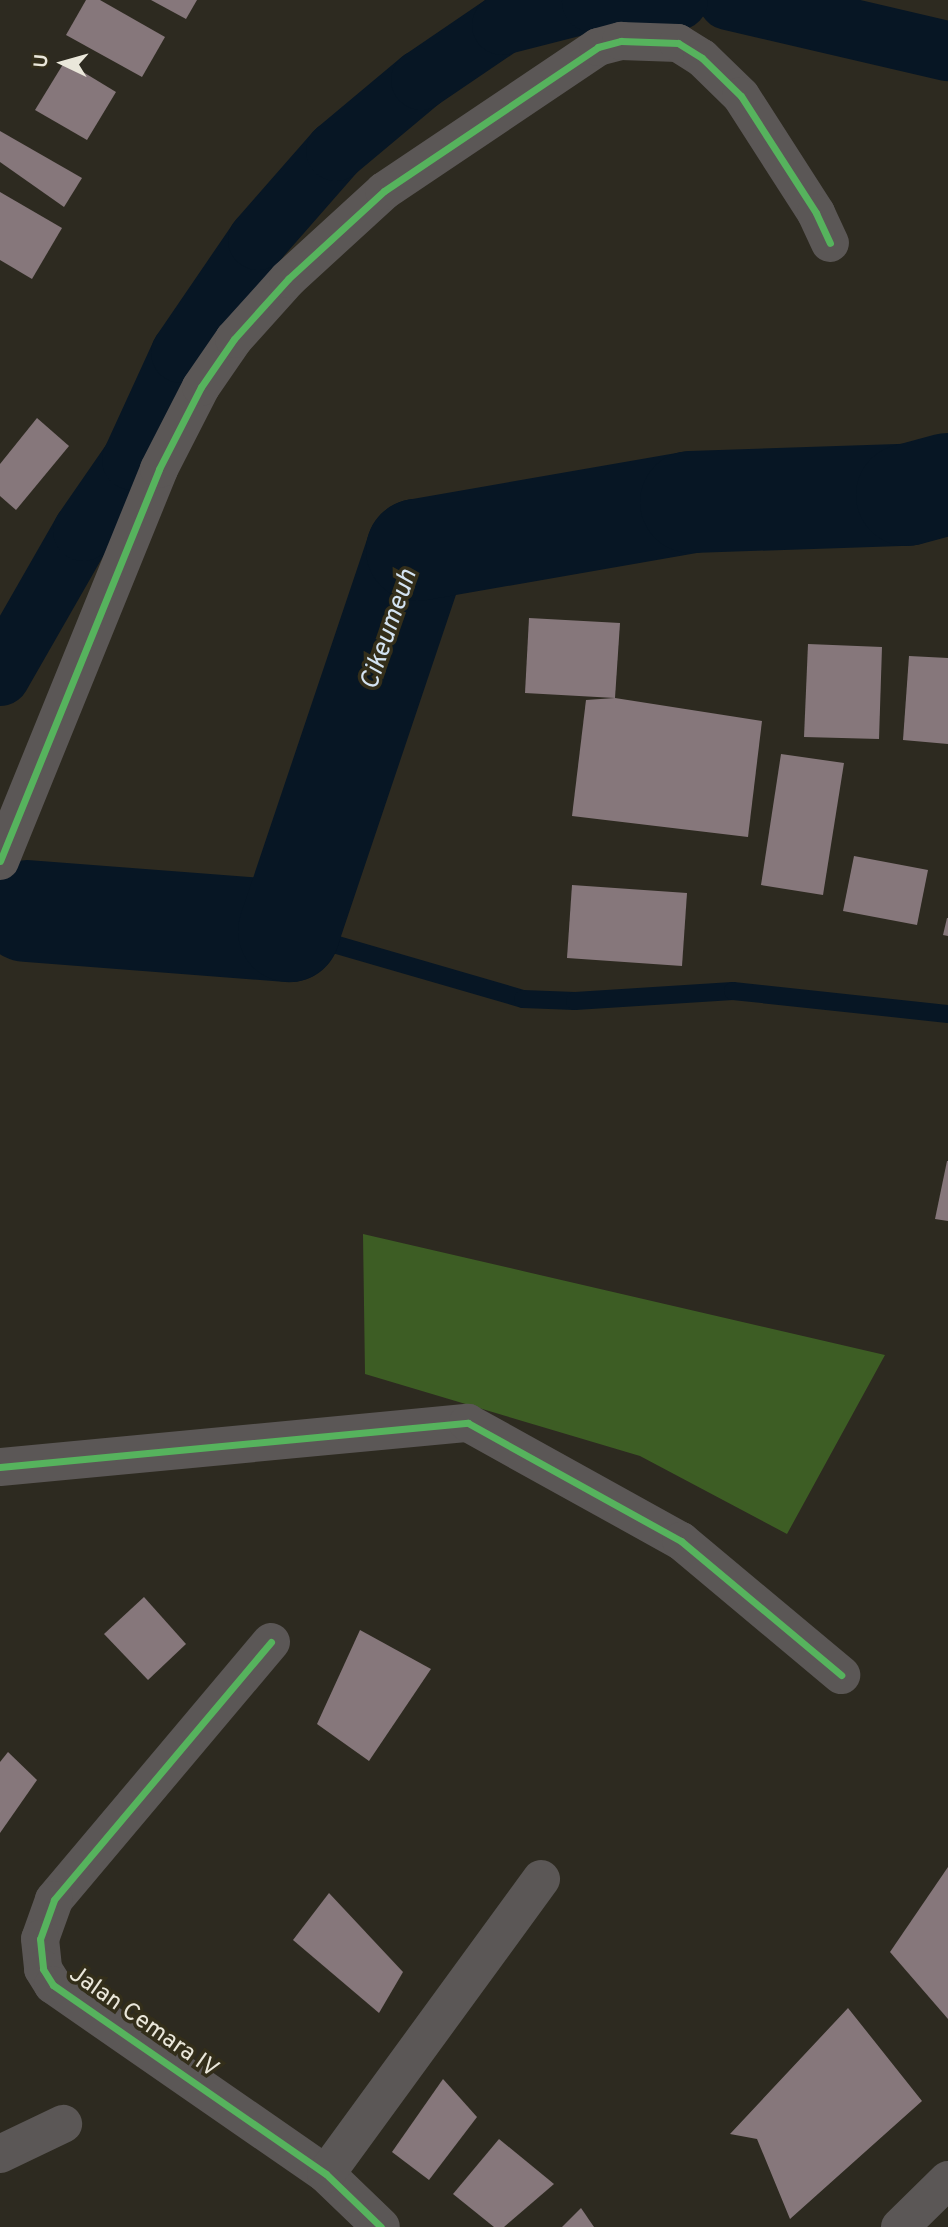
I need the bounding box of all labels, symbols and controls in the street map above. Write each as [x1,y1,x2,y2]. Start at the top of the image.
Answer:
north arrow [28,28,98,98]
text: U [30,53,55,69]
water label: Cikeumeuh [355,566,425,694]
street label: Jalan Cemara IV [63,1961,223,2085]

